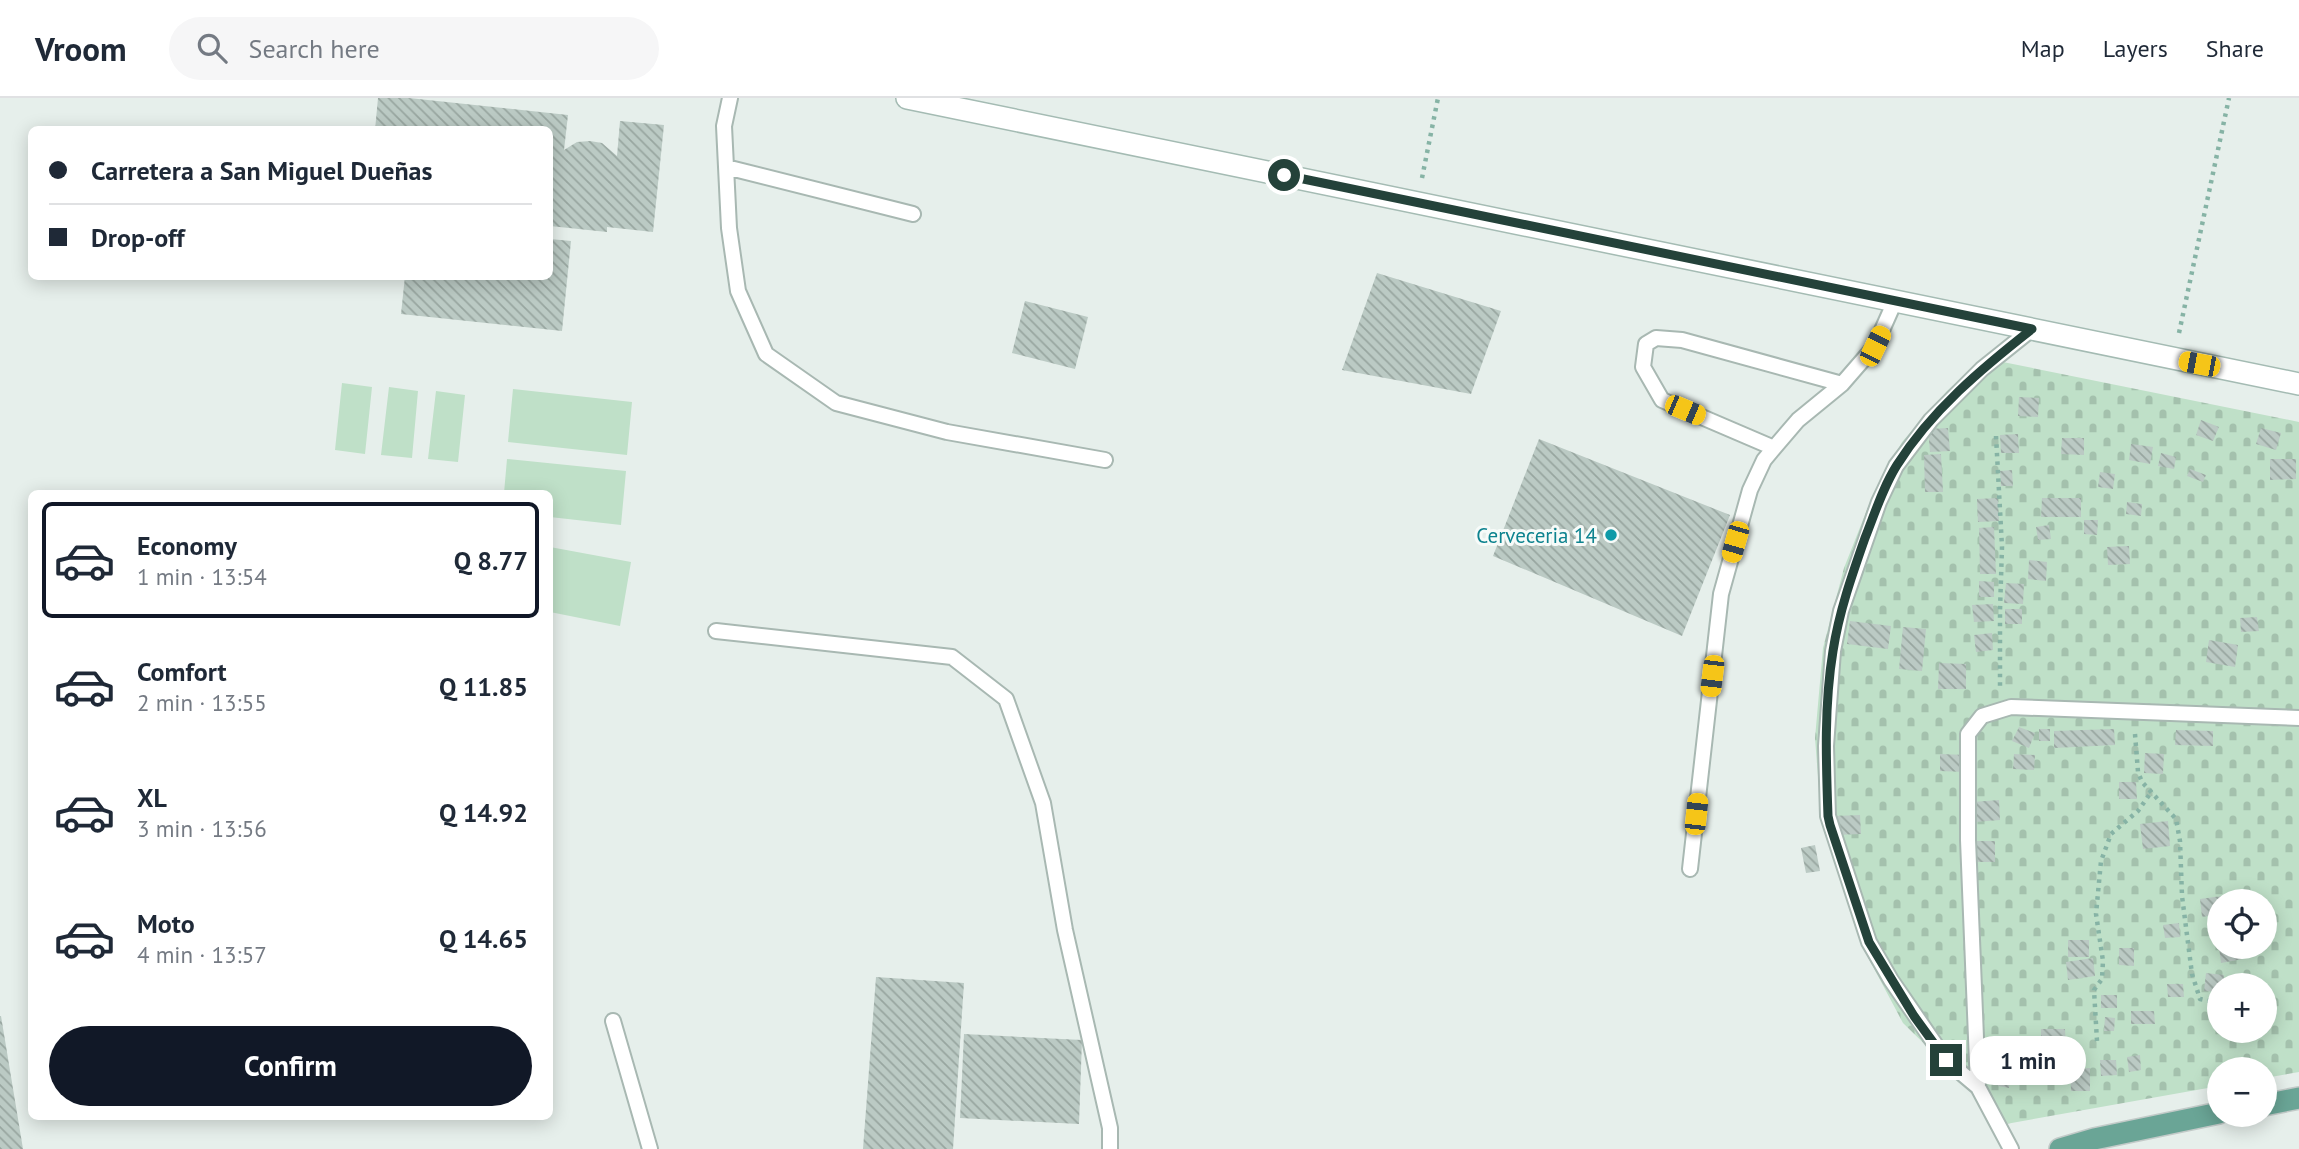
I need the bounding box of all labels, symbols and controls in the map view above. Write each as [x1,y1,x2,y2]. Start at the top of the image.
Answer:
search box [169,17,659,80]
text: Vroom [35,27,127,70]
icon: search [193,29,231,67]
text: Search here [249,32,380,65]
text: Map [2021,33,2065,64]
text: Layers [2103,33,2168,64]
text: Share [2206,33,2264,64]
text: Carretera a San Miguel Dueñas [91,154,432,187]
route start [1268,159,1300,191]
text: Drop-off [91,221,185,254]
car [1857,323,1894,369]
car [2177,350,2222,378]
car [1662,392,1709,428]
car [1720,519,1751,565]
place label: Cerveceria 14 [1476,522,1597,549]
marker: Cerveceria 14 [1603,527,1619,543]
icon: car [53,529,116,592]
text: Economy [137,529,237,562]
text: Q 8.77 [454,544,528,577]
text: 1 min · 13:54 [137,562,267,591]
car [1700,654,1725,698]
icon: car [53,655,116,718]
text: Comfort [137,655,227,688]
text: Q 11.85 [439,670,528,703]
text: 2 min · 13:55 [137,688,267,717]
icon: car [53,781,116,844]
text: XL [137,781,167,814]
car [1684,792,1709,836]
text: Q 14.92 [439,796,528,829]
text: 3 min · 13:56 [137,814,267,843]
map controls [2207,889,2277,1127]
button: locate [2207,889,2277,959]
icon: car [53,907,116,970]
text: Moto [137,907,195,940]
text: Q 14.65 [439,922,528,955]
text: 4 min · 13:57 [137,940,267,969]
button: + [2207,973,2277,1043]
button: Confirm [49,1026,532,1106]
callout: 1 min [1970,1035,2086,1084]
route end [1930,1044,1962,1076]
text: 1 min [2000,1046,2056,1075]
button: − [2207,1057,2277,1127]

